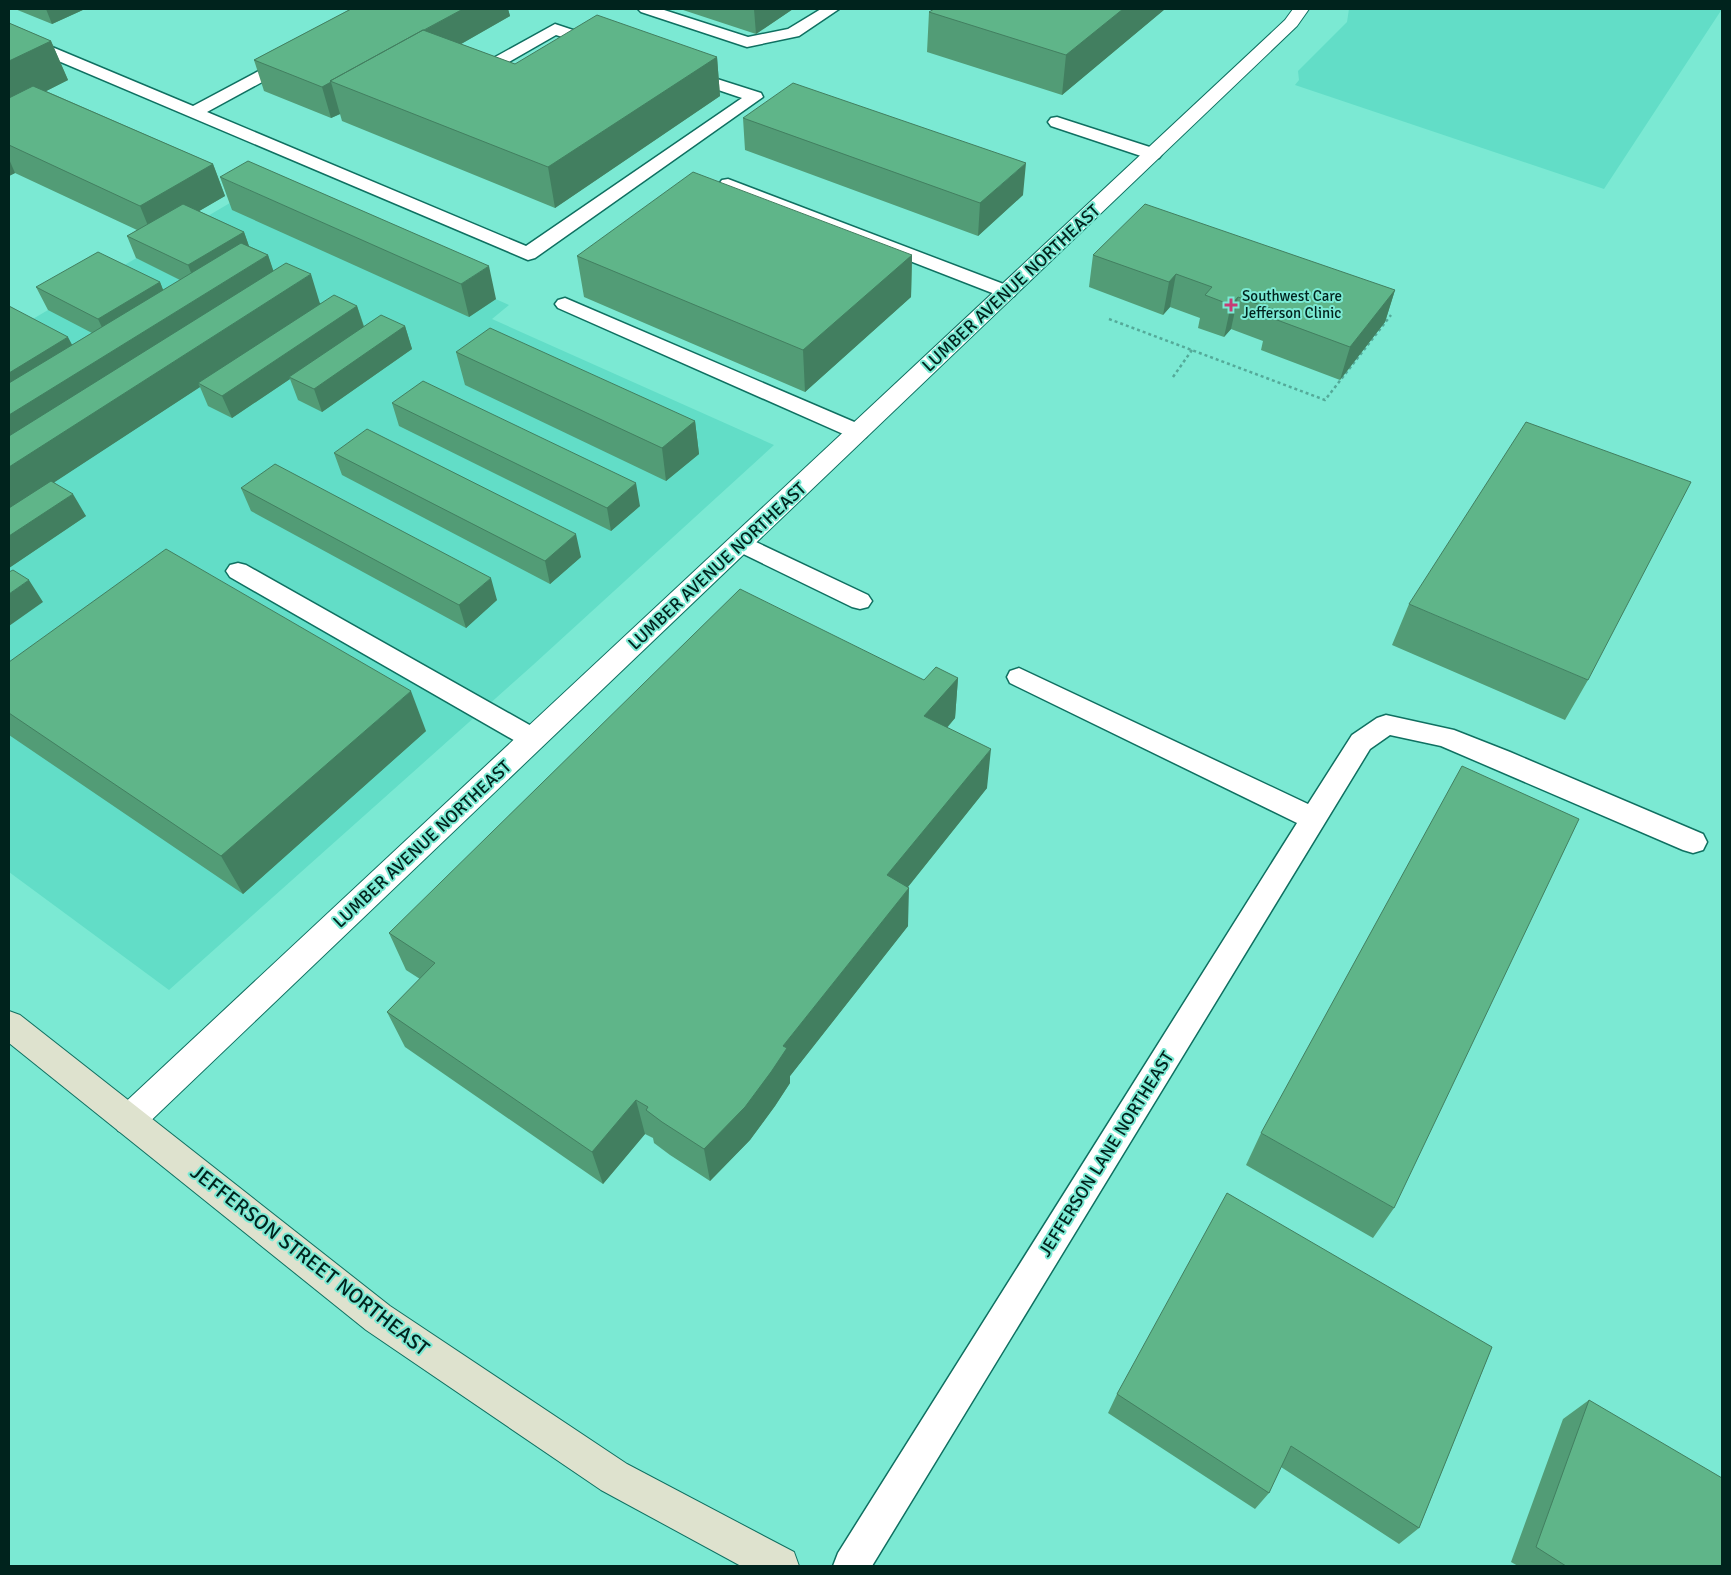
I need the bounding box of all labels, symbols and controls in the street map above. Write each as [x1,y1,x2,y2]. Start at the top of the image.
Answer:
street label: LUMBER AVENUE NORTHEAST [917,200,1105,376]
place label: Southwest Care Jefferson Clinic [1242,287,1342,322]
marker: Southwest Care Jefferson Clinic [1224,298,1238,312]
street label: LUMBER AVENUE NORTHEAST [623,478,811,654]
street label: LUMBER AVENUE NORTHEAST [328,756,516,932]
street label: JEFFERSON LANE NORTHEAST [1034,1047,1178,1261]
street label: JEFFERSON STREET NORTHEAST [185,1159,435,1362]

